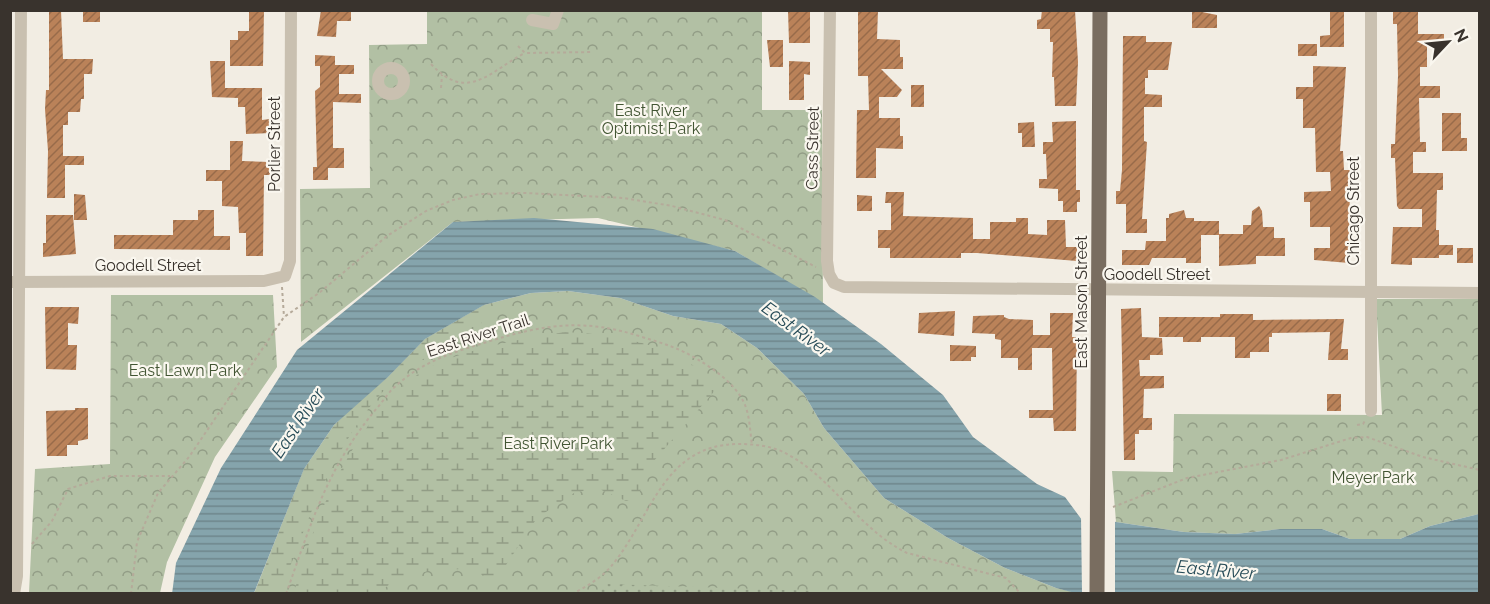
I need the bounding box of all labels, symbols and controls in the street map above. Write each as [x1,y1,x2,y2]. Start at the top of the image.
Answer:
north arrow [1418,12,1478,72]
text: N [1450,26,1472,45]
street label: Porlier Street [265,95,284,192]
park label: East River Optimist Park [602,101,701,138]
street label: Cass Street [802,105,823,190]
street label: Chicago Street [1344,156,1363,266]
street label: East Mason Street [1072,235,1091,369]
street label: Goodell Street [95,256,202,275]
street label: Goodell Street [1104,265,1211,284]
water label: East River [758,297,835,361]
street label: East River Trail [425,310,532,361]
park label: East Lawn Park [129,361,242,380]
water label: East River [267,383,329,461]
park label: East River Park [503,434,613,453]
park label: Meyer Park [1332,468,1415,487]
water label: East River [1176,556,1257,583]

